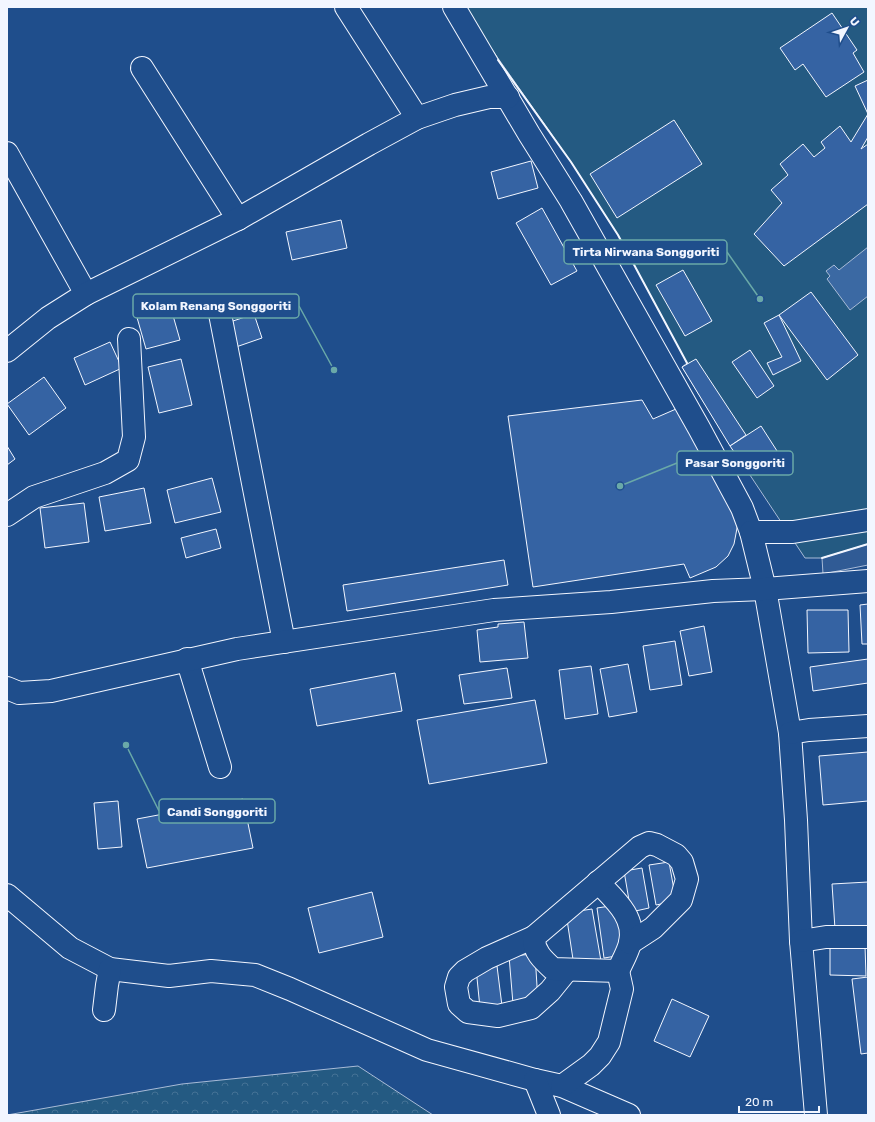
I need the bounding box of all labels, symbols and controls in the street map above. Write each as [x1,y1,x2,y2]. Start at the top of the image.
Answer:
north arrow [827,8,867,48]
text: U [847,15,862,29]
callout: Tirta Nirwana Songgoriti [564,240,727,264]
text: Tirta Nirwana Songgoriti [573,245,719,259]
callout: Kolam Renang Songgoriti [133,294,299,318]
text: Kolam Renang Songgoriti [141,299,291,313]
callout: Pasar Songgoriti [677,451,793,475]
text: Pasar Songgoriti [685,456,785,470]
callout: Candi Songgoriti [159,799,275,823]
text: Candi Songgoriti [167,805,267,819]
scale bar [739,1088,819,1114]
text: 20 m [745,1095,773,1109]

